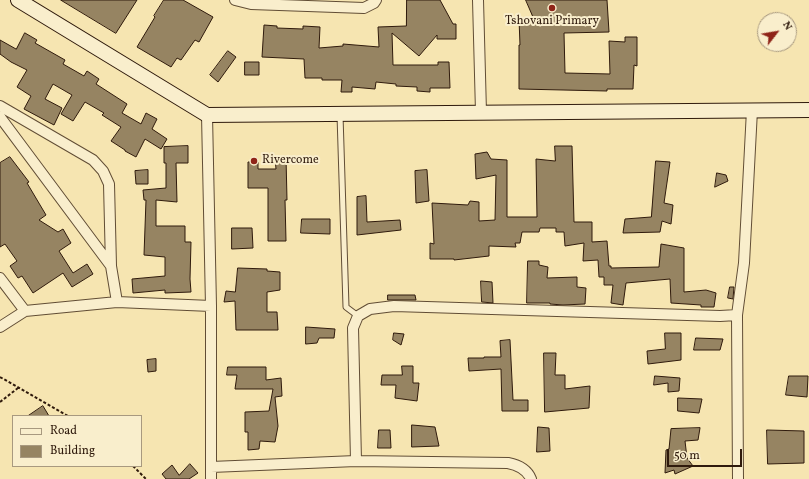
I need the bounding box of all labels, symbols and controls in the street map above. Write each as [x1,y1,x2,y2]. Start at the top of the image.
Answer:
marker: Tshovani Primary [547,3,557,13]
north arrow [757,12,797,52]
place label: Tshovani Primary [505,15,599,29]
text: N [778,19,795,33]
place label: Rivercome [262,154,319,168]
marker: Rivercome [249,156,259,166]
legend [12,415,142,467]
text: Road [50,423,77,439]
scale bar [669,441,744,467]
text: Building [50,443,95,459]
text: 50 m [674,448,700,464]

